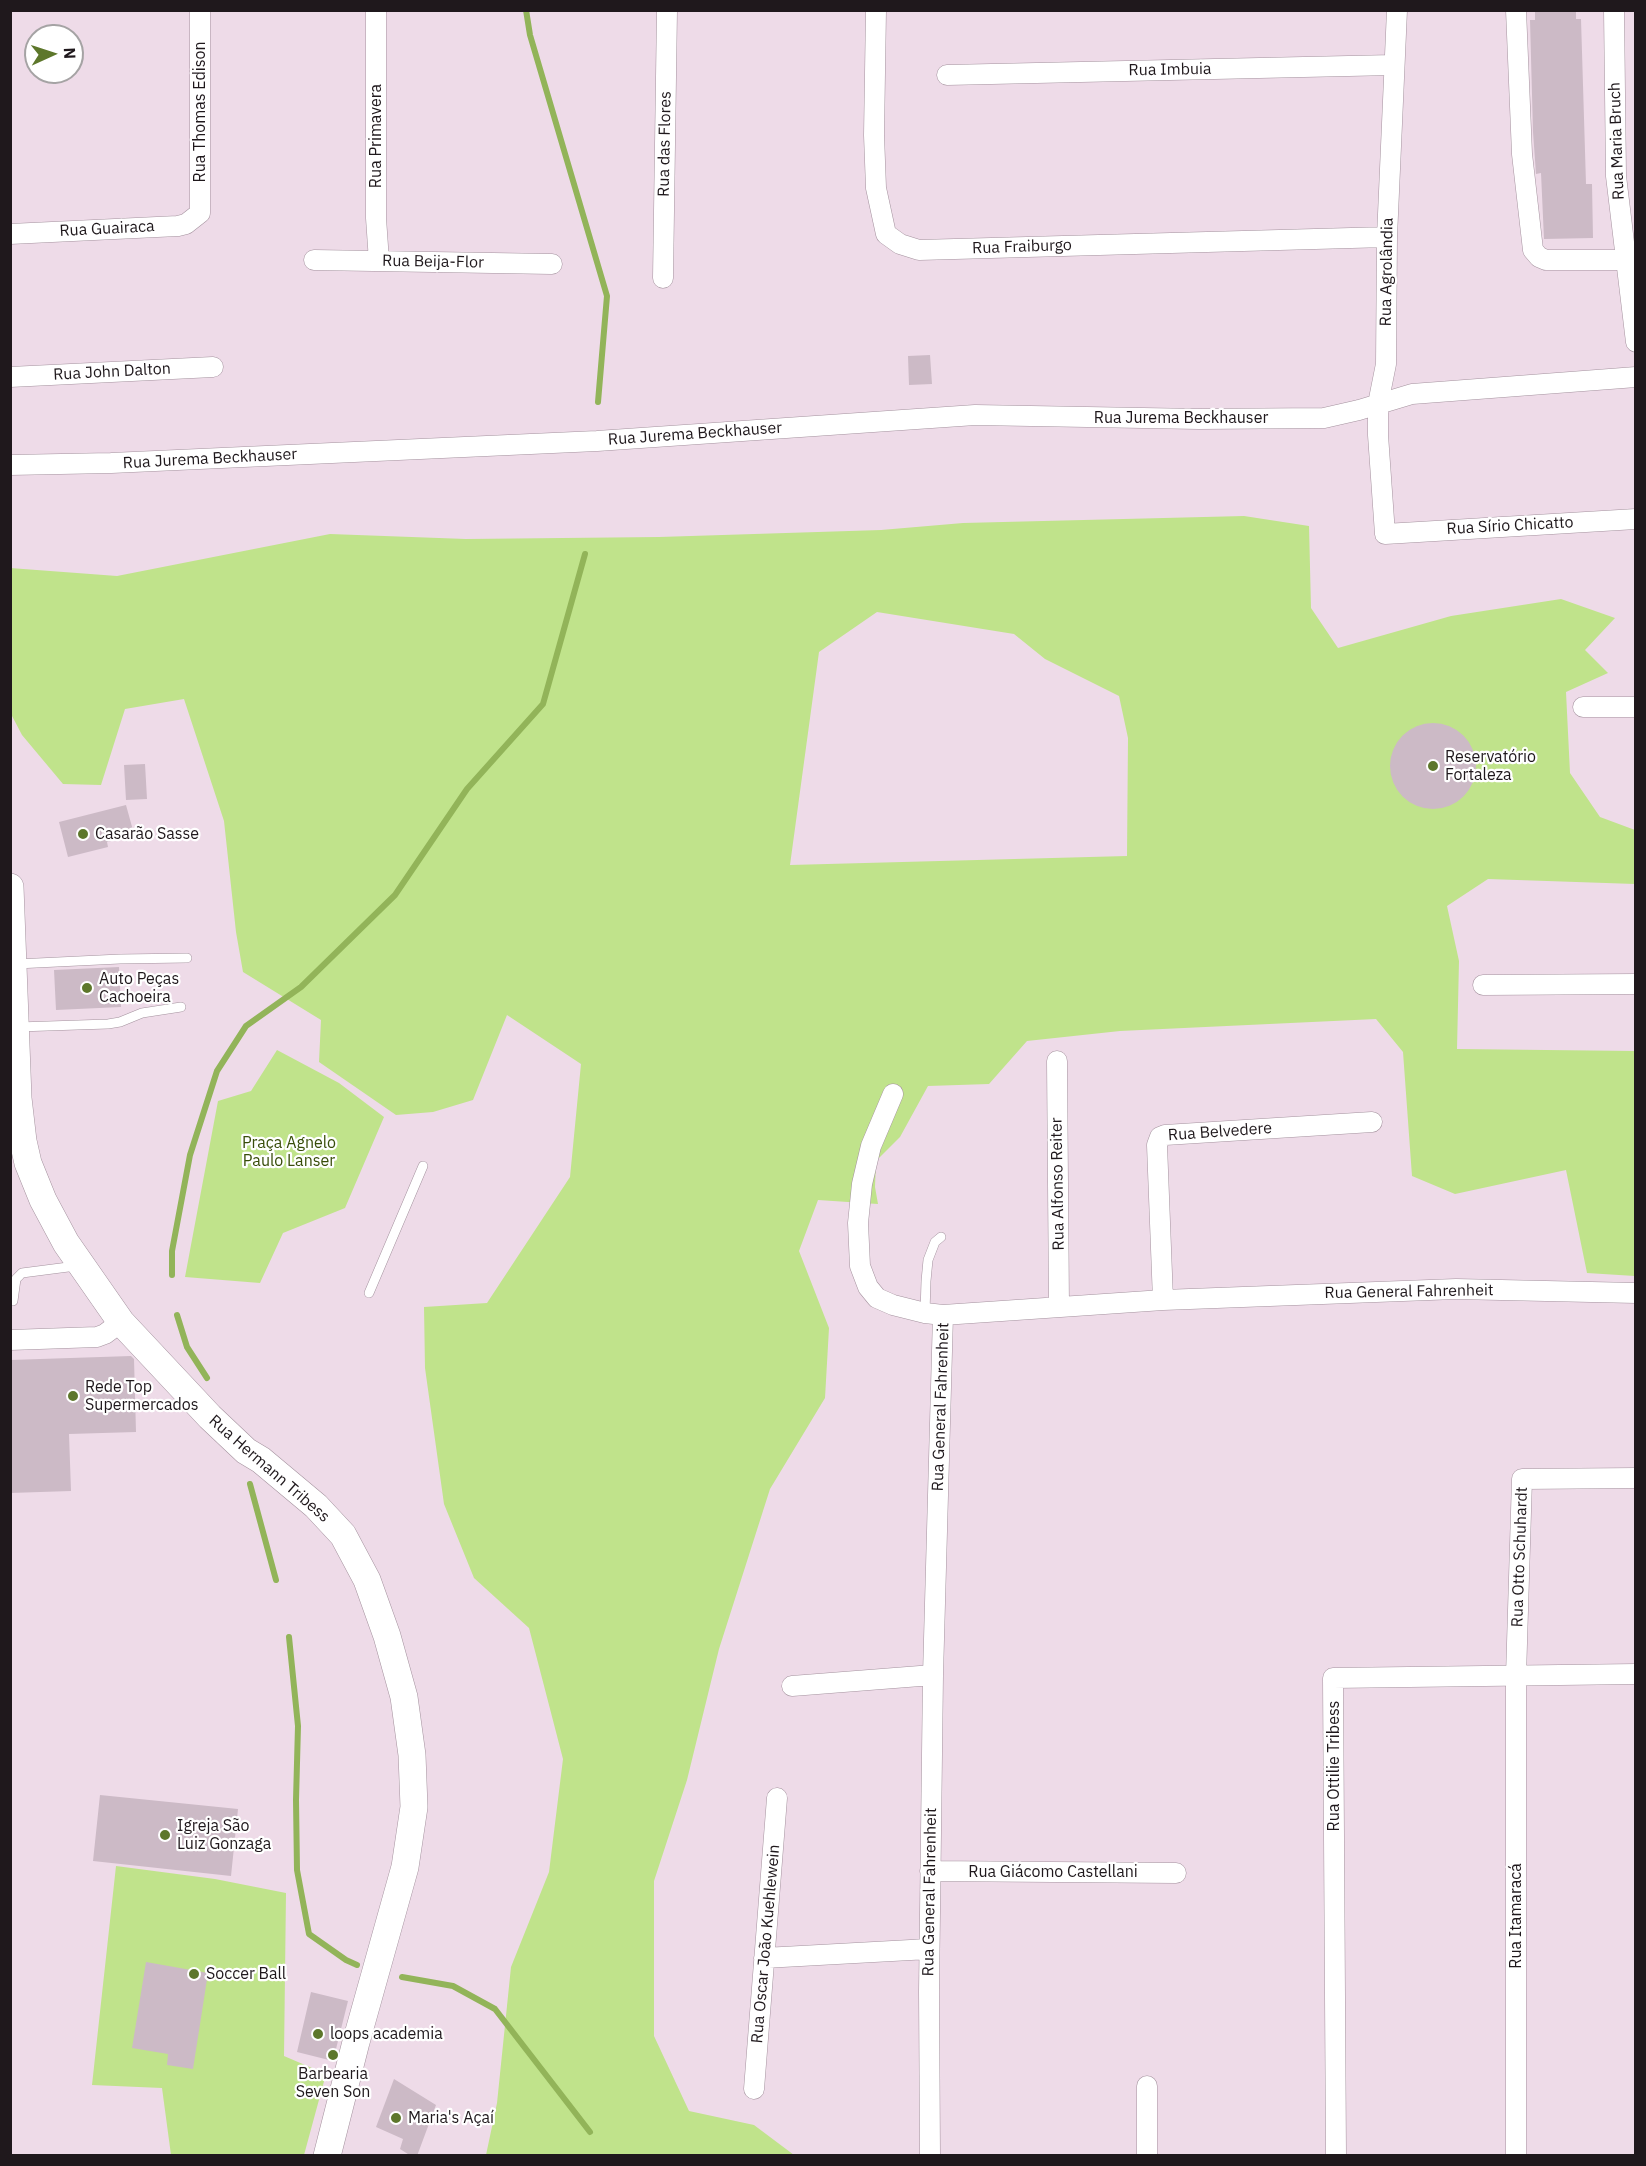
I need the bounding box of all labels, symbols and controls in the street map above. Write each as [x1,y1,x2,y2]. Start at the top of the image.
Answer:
north arrow [24,24,84,84]
street label: Rua Thomas Edison [190,41,210,183]
text: N [60,47,80,59]
street label: Rua Imbuia [1128,60,1212,80]
street label: Rua Maria Bruch [1605,82,1629,200]
street label: Rua Primavera [366,84,386,188]
street label: Rua das Flores [654,91,676,197]
street label: Rua Guairaca [59,217,155,241]
street label: Rua Agrolândia [1376,217,1398,327]
street label: Rua Fraiburgo [972,236,1072,258]
street label: Rua Beija-Flor [382,252,484,272]
street label: Rua John Dalton [53,359,171,385]
street label: Rua Jurema Beckhauser [1094,408,1268,428]
street label: Rua Jurema Beckhauser [607,418,783,450]
street label: Rua Jurema Beckhauser [122,445,298,473]
street label: Rua Sírio Chicatto [1446,513,1574,539]
place label: Reservatório Fortaleza [1445,747,1536,785]
marker: Reservatório Fortaleza [1426,759,1440,773]
place label: Casarão Sasse [95,824,199,844]
marker: Casarão Sasse [76,827,90,841]
place label: Auto Peças Cachoeira [99,969,179,1007]
marker: Auto Peças Cachoeira [80,981,94,995]
street label: Rua Alfonso Reiter [1047,1117,1069,1251]
street label: Rua Belvedere [1167,1119,1273,1145]
park label: Praça Agnelo Paulo Lanser [242,1133,336,1171]
street label: Rua General Fahrenheit [1324,1281,1494,1303]
street label: Rua General Fahrenheit [928,1322,954,1492]
place label: Rede Top Supermercados [85,1377,198,1415]
marker: Rede Top Supermercados [66,1389,80,1403]
street label: Rua Hermann Tribess [205,1411,333,1527]
street label: Rua Otto Schuhardt [1508,1486,1532,1628]
street label: Rua Ottilie Tribess [1324,1701,1344,1831]
street label: Rua General Fahrenheit [919,1807,941,1977]
place label: Igreja São Luiz Gonzaga [177,1816,271,1854]
marker: Igreja São Luiz Gonzaga [158,1828,172,1842]
street label: Rua Oscar João Kuehlewein [748,1844,784,2044]
street label: Rua Giácomo Castellani [968,1862,1138,1882]
street label: Rua Itamaracá [1506,1863,1526,1969]
place label: Soccer Ball [206,1964,286,1984]
marker: Soccer Ball [187,1967,201,1981]
place label: loops academia [330,2024,443,2044]
marker: loops academia [311,2027,325,2041]
marker: Barbearia Seven Son [326,2048,340,2062]
place label: Barbearia Seven Son [296,2064,370,2102]
place label: Maria's Açaí [408,2108,494,2128]
marker: Maria's Açaí [389,2111,403,2125]

